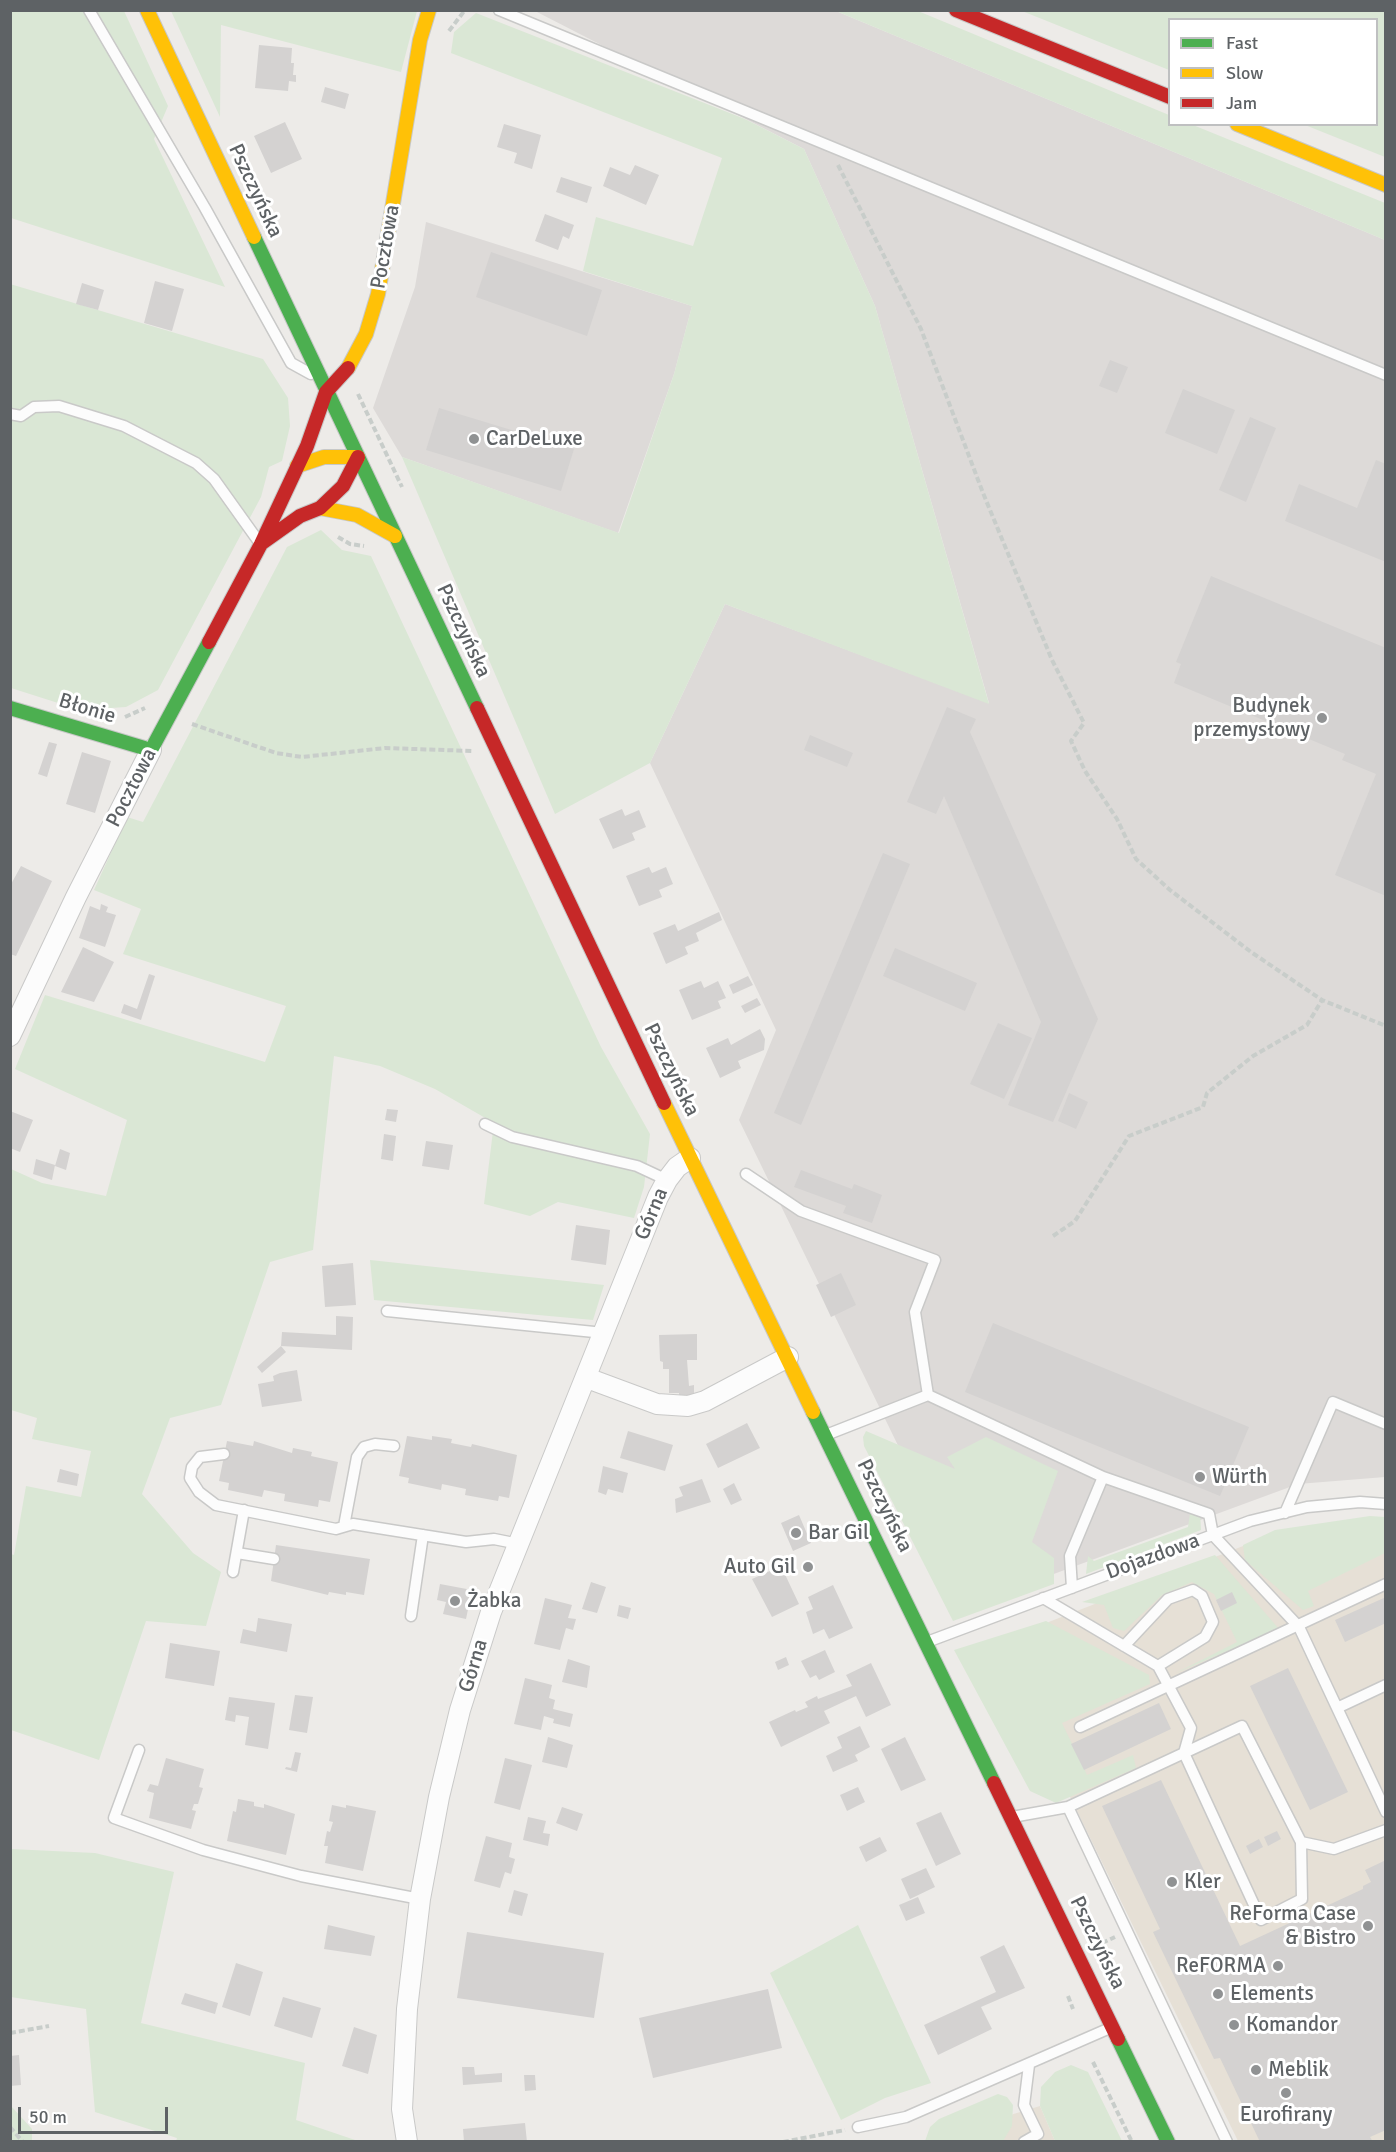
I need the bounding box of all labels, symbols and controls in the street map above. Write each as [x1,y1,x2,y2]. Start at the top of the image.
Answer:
legend [1168,18,1378,126]
text: Fast [1226,32,1258,54]
text: Slow [1226,62,1263,84]
text: Jam [1226,92,1257,114]
street label: Pszczyńska [222,140,288,242]
street label: Pocztowa [366,203,406,291]
place label: CarDeLuxe [486,426,583,452]
marker: CarDeLuxe [467,432,481,446]
street label: Pszczyńska [430,580,496,682]
street label: Błonie [55,688,119,730]
place label: Budynek przemysłowy [1193,693,1310,743]
marker: Budynek przemysłowy [1315,711,1329,725]
street label: Pocztowa [101,744,163,832]
street label: Pszczyńska [638,1019,704,1121]
street label: Górna [630,1184,674,1244]
street label: Pszczyńska [851,1455,917,1557]
place label: Würth [1212,1464,1268,1490]
marker: Würth [1193,1470,1207,1484]
place label: Bar Gil [808,1520,869,1546]
marker: Bar Gil [789,1526,803,1540]
street label: Dojazdowa [1103,1528,1203,1586]
place label: Auto Gil [724,1554,796,1580]
marker: Auto Gil [801,1560,815,1574]
place label: Żabka [467,1588,521,1614]
marker: Żabka [448,1594,462,1608]
street label: Górna [454,1636,494,1696]
place label: Kler [1184,1869,1221,1895]
marker: Kler [1165,1875,1179,1889]
street label: Pszczyńska [1064,1892,1130,1994]
place label: ReForma Case & Bistro [1229,1901,1356,1951]
marker: ReForma Case & Bistro [1361,1919,1375,1933]
place label: ReFORMA [1176,1953,1266,1979]
marker: ReFORMA [1271,1959,1285,1973]
place label: Elements [1230,1981,1314,2007]
marker: Elements [1211,1987,1225,2001]
place label: Komandor [1246,2012,1338,2038]
marker: Komandor [1227,2018,1241,2032]
place label: Meblik [1268,2057,1329,2083]
marker: Meblik [1249,2063,1263,2077]
marker: Eurofirany [1279,2086,1293,2100]
scale bar [21,2095,171,2133]
place label: Eurofirany [1240,2102,1332,2128]
text: 50 m [29,2106,67,2128]

